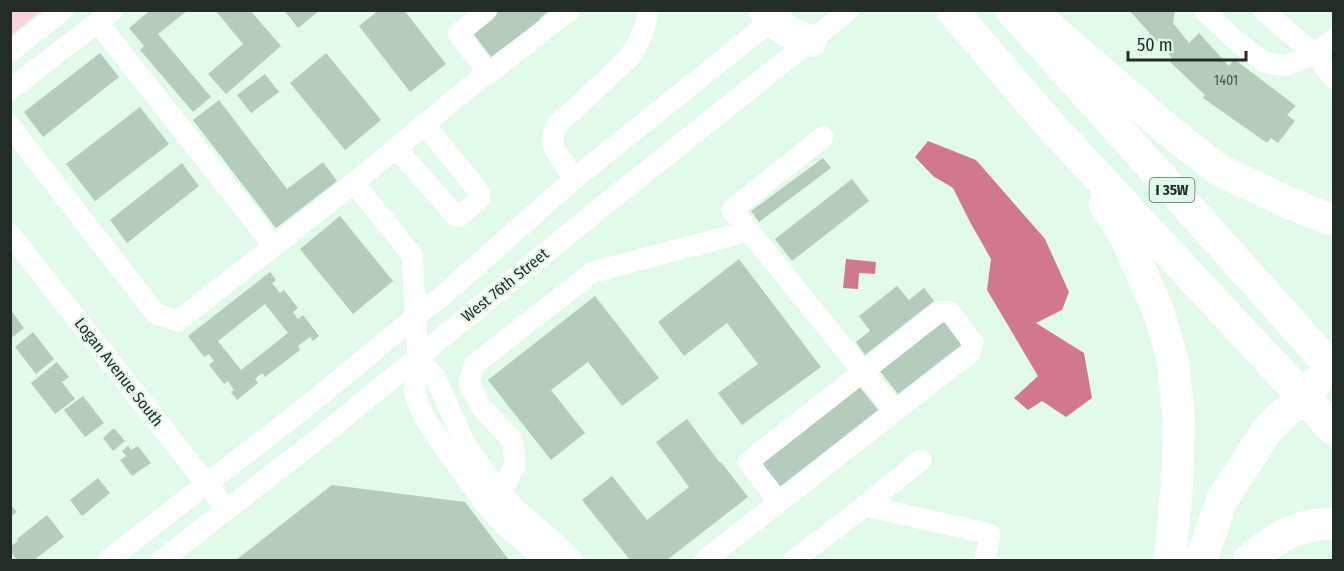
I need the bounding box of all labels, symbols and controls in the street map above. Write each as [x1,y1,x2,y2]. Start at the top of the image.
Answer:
scale bar [1128,24,1246,62]
text: 50 m [1137,34,1173,56]
house number: 1401 [1214,72,1238,89]
road number: I 35W [1150,178,1194,202]
street label: West 76th Street [458,244,553,326]
street label: Logan Avenue South [71,314,167,430]

